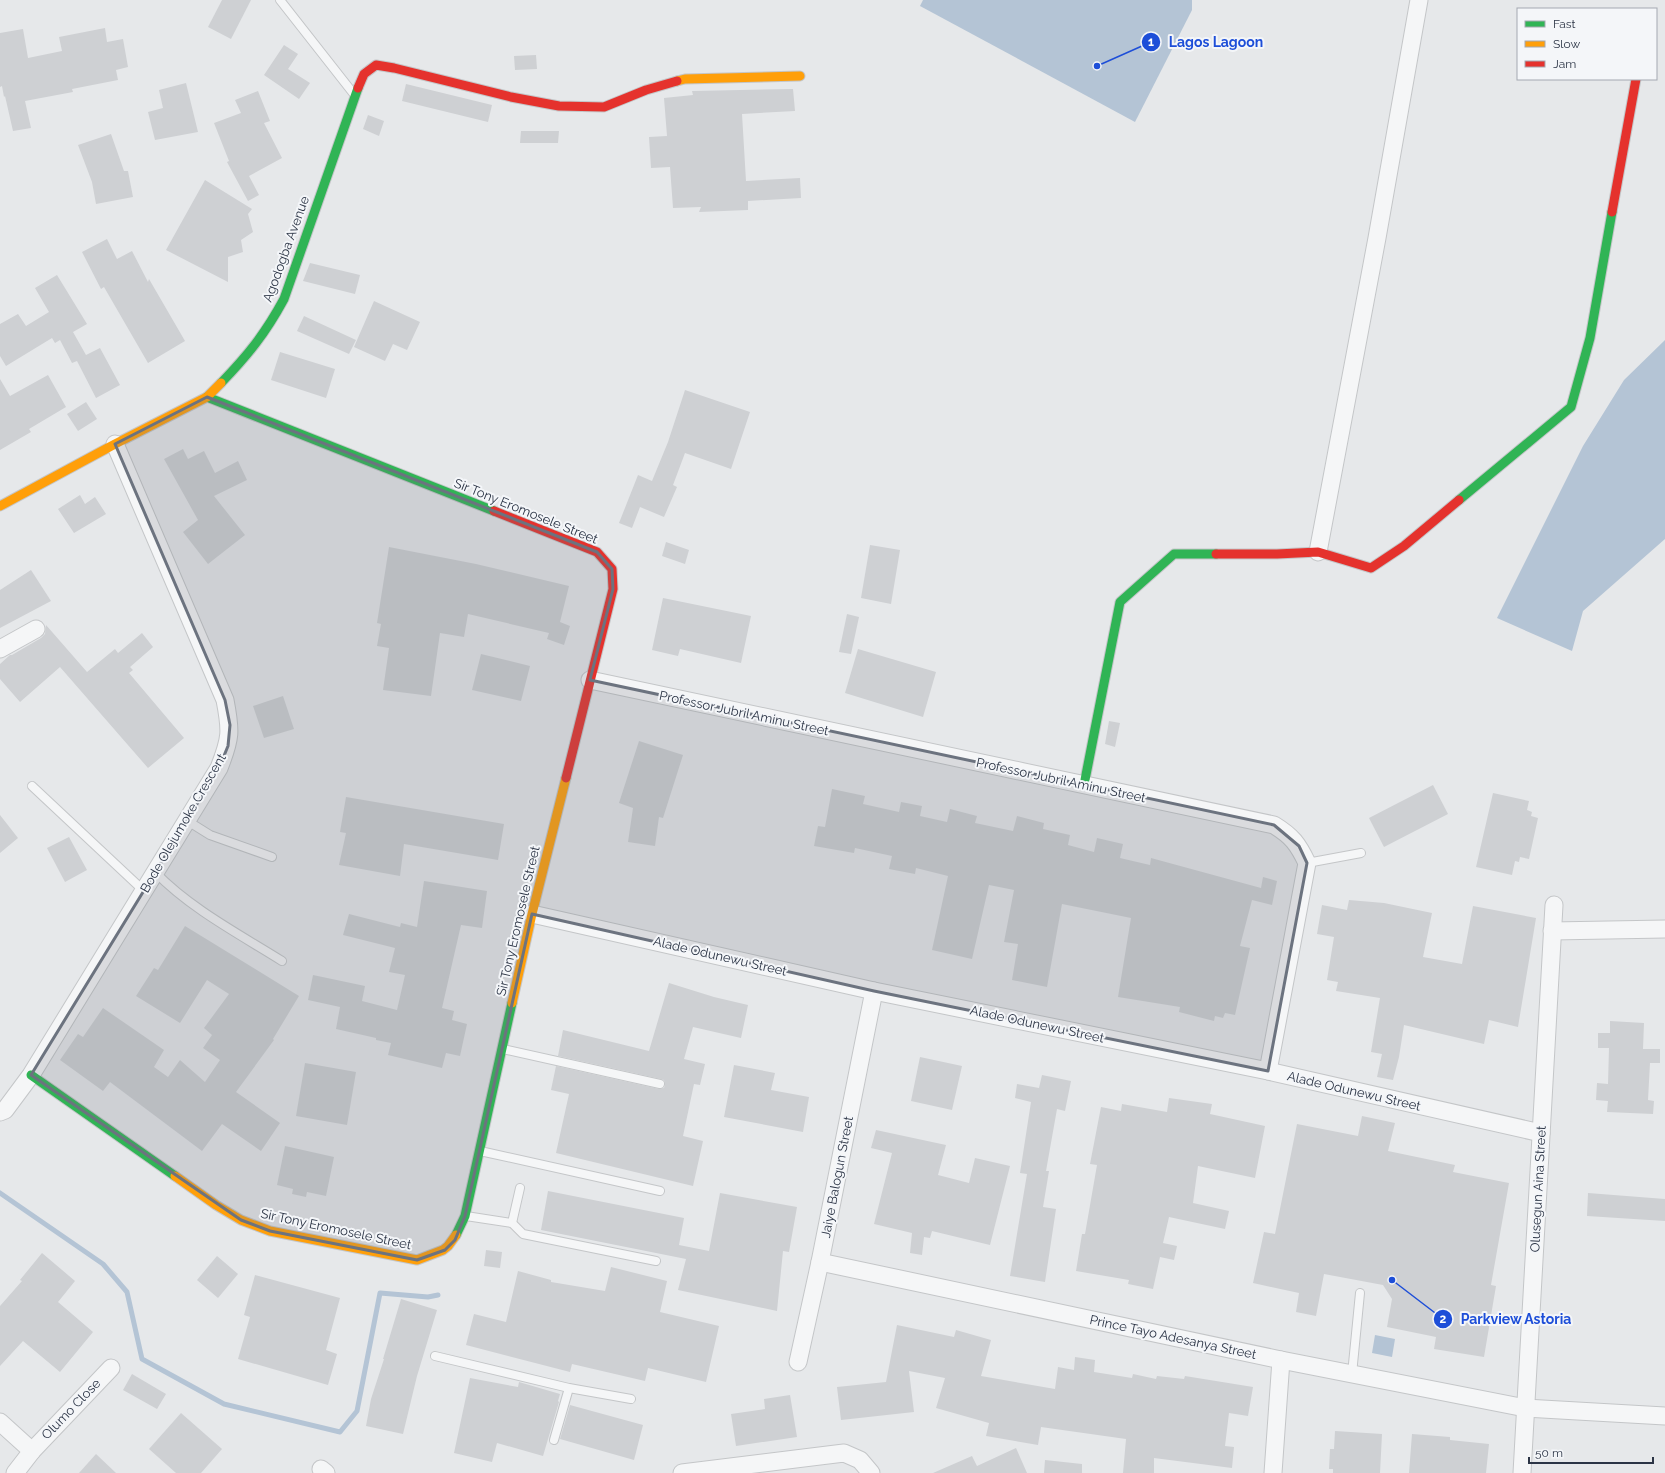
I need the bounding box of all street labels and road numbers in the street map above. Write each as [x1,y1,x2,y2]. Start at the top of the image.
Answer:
street label: Agodogba Avenue [260,194,312,304]
street label: Sir Tony Eromosele Street [452,475,601,547]
street label: Professor Jubril Aminu Street [658,688,831,738]
street label: Bode Olejumoke Crescent [137,750,229,895]
street label: Professor Jubril Aminu Street [975,755,1148,805]
street label: Sir Tony Eromosele Street [493,844,543,998]
street label: Alade Odunewu Street [652,933,789,979]
street label: Alade Odunewu Street [969,1002,1106,1046]
street label: Alade Odunewu Street [1286,1068,1423,1114]
street label: Jaiye Balogun Street [818,1114,856,1239]
street label: Olusegun Aina Street [1527,1125,1549,1253]
street label: Sir Tony Eromosele Street [259,1206,413,1252]
street label: Prince Tayo Adesanya Street [1088,1312,1258,1362]
street label: Olumo Close [38,1375,104,1442]

